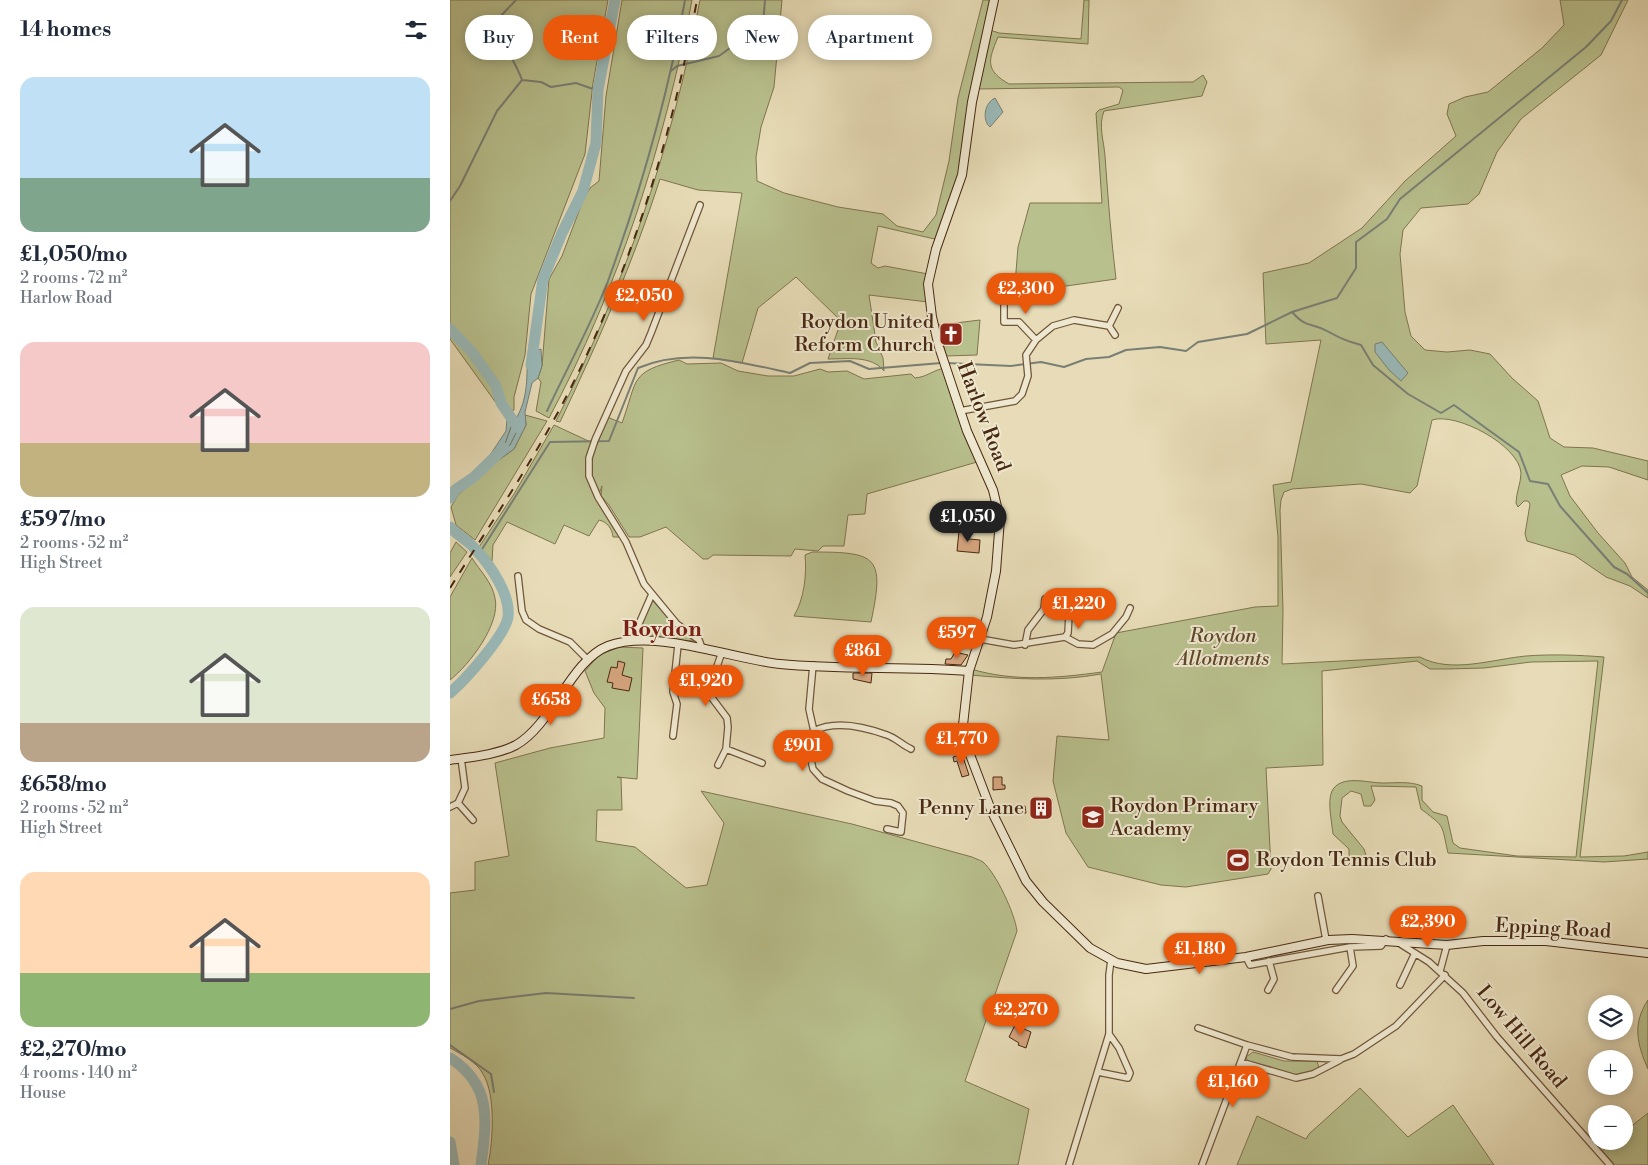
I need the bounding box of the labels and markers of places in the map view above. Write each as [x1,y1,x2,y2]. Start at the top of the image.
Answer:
pin: £2,300 [985,272,1067,315]
pin: £2,050 [603,280,685,322]
place label: Roydon United Reform Church [794,310,935,358]
church icon: Roydon United Reform Church [938,321,964,347]
pin: £1,050 [927,500,1009,543]
pin: £1,220 [1038,588,1120,630]
pin: £597 [927,616,987,659]
pin: £861 [833,634,893,677]
pin: £1,920 [665,664,747,707]
pin: £658 [521,684,581,726]
pin: £1,770 [921,722,1003,765]
pin: £901 [773,730,833,772]
place label: Roydon Primary Academy [1109,794,1259,842]
building icon: Penny Lane [1028,795,1054,821]
place label: Penny Lane [919,796,1024,821]
school or university icon: Roydon Primary Academy [1080,804,1106,830]
sports icon: Roydon Tennis Club [1225,847,1251,873]
place label: Roydon Tennis Club [1256,848,1437,873]
pin: £2,390 [1387,906,1469,948]
pin: £1,180 [1159,932,1241,975]
pin: £2,270 [980,994,1062,1036]
pin: £1,160 [1192,1066,1274,1108]

